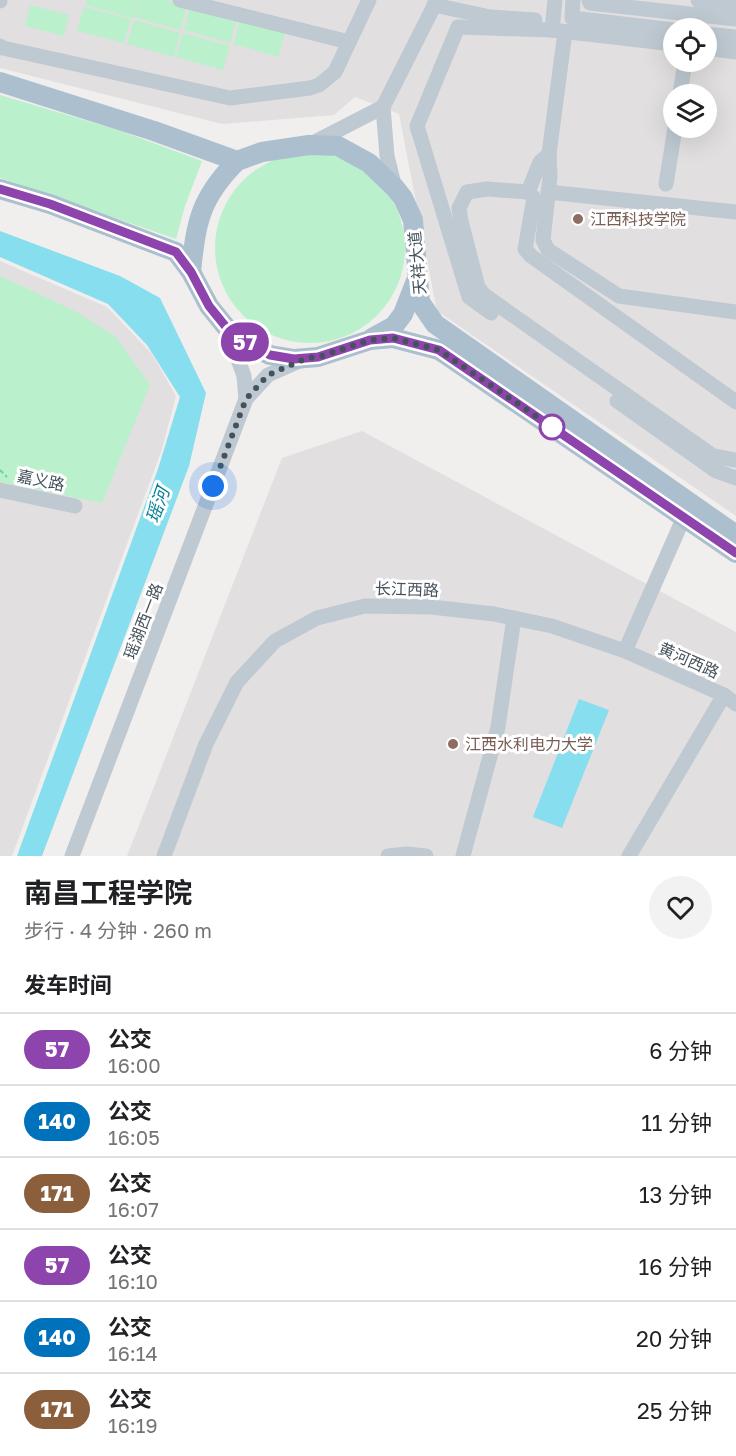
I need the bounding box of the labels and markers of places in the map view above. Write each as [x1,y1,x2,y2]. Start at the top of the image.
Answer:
place label: 江西科技学院 [590,209,686,229]
marker: 江西科技学院 [571,212,585,226]
unlabelled marker [539,414,565,440]
place label: 江西水利电力大学 [465,734,593,754]
marker: 江西水利电力大学 [446,737,460,751]

